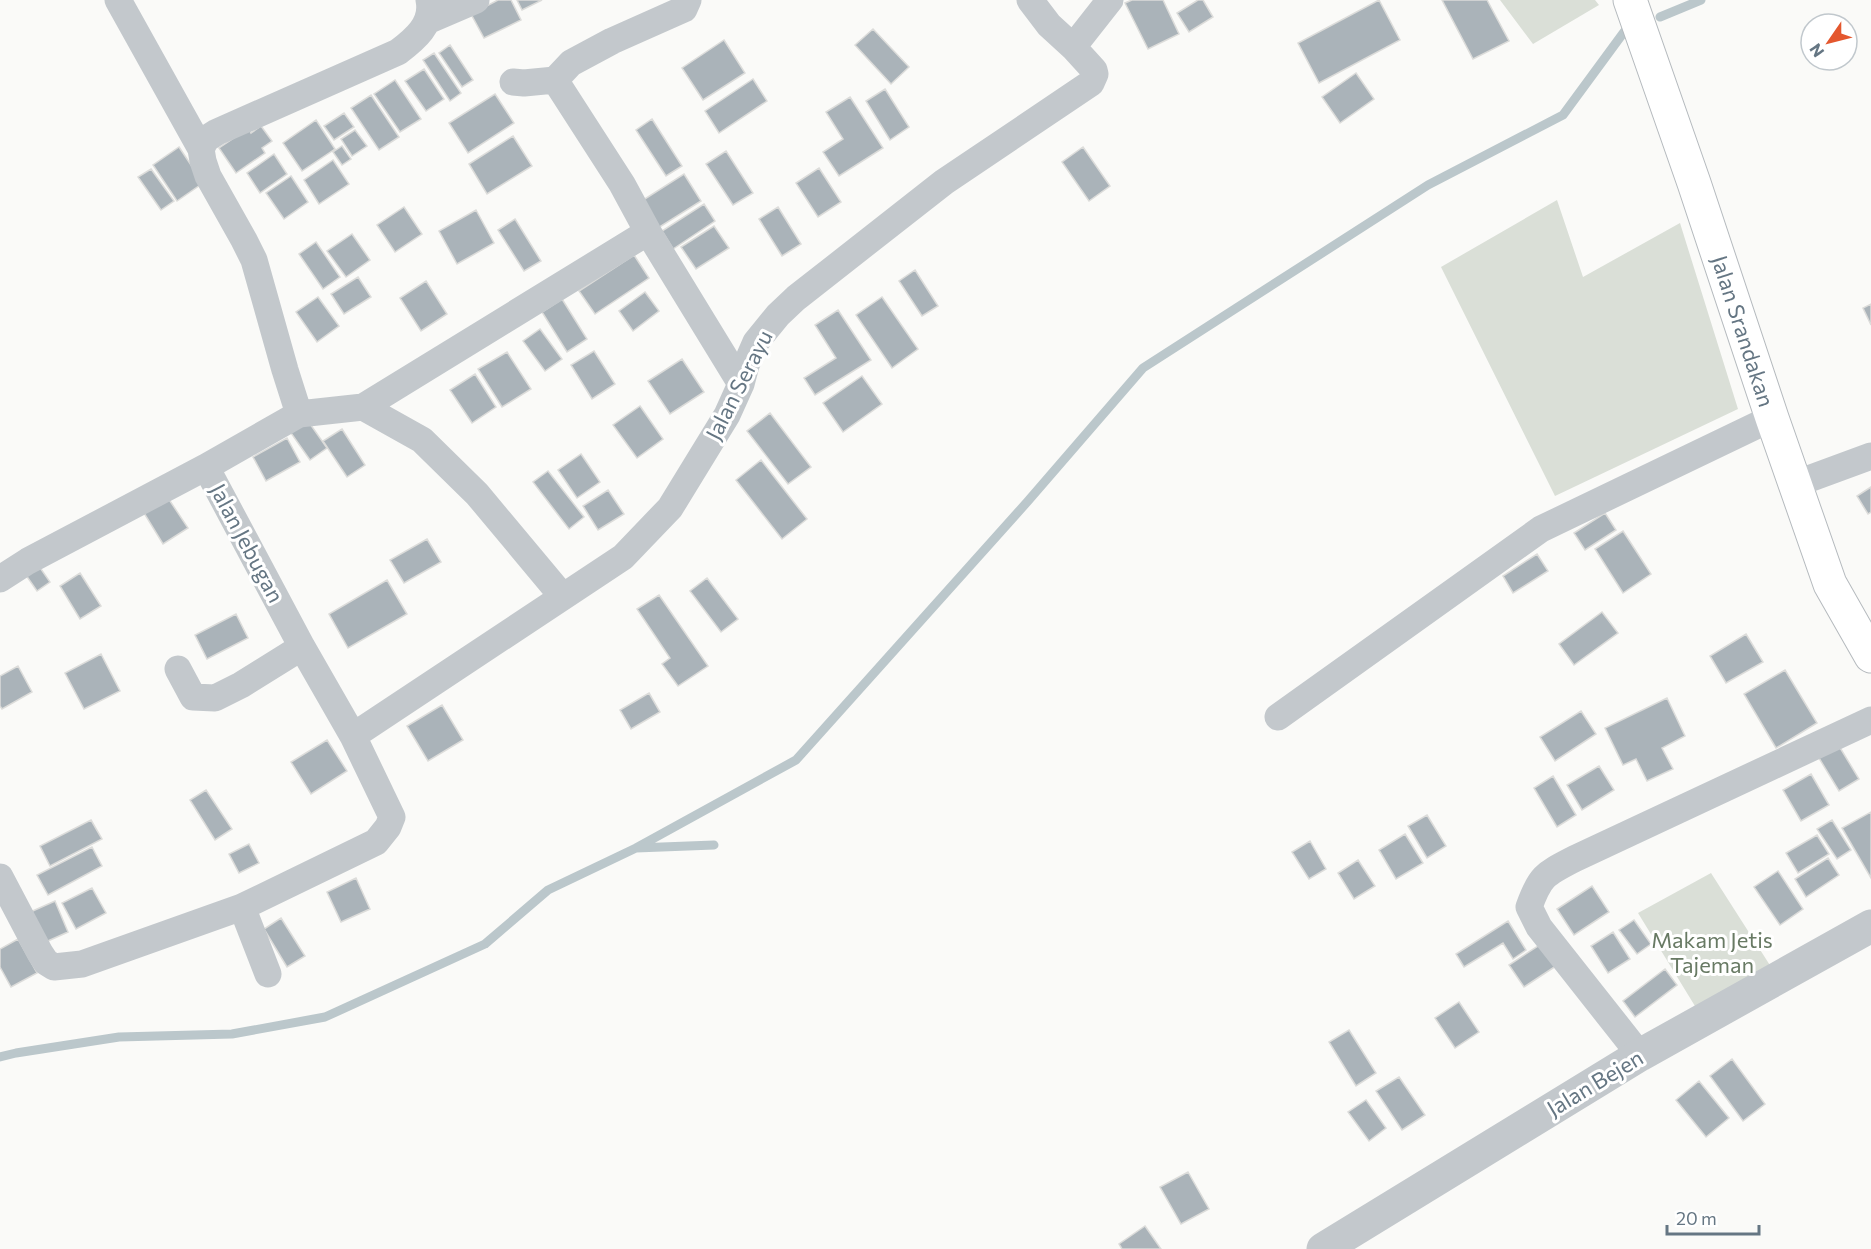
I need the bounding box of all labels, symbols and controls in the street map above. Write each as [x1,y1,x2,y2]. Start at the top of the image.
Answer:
north arrow [1799,12,1859,72]
text: N [1805,41,1828,61]
street label: Jalan Srandakan [1706,252,1781,410]
street label: Jalan Serayu [699,325,778,444]
street label: Jalan Jebugan [205,479,290,607]
park label: Makam Jetis Tajeman [1651,926,1773,978]
street label: Jalan Bejen [1542,1043,1648,1122]
scale bar [1667,1198,1758,1236]
text: 20 m [1676,1207,1717,1229]

